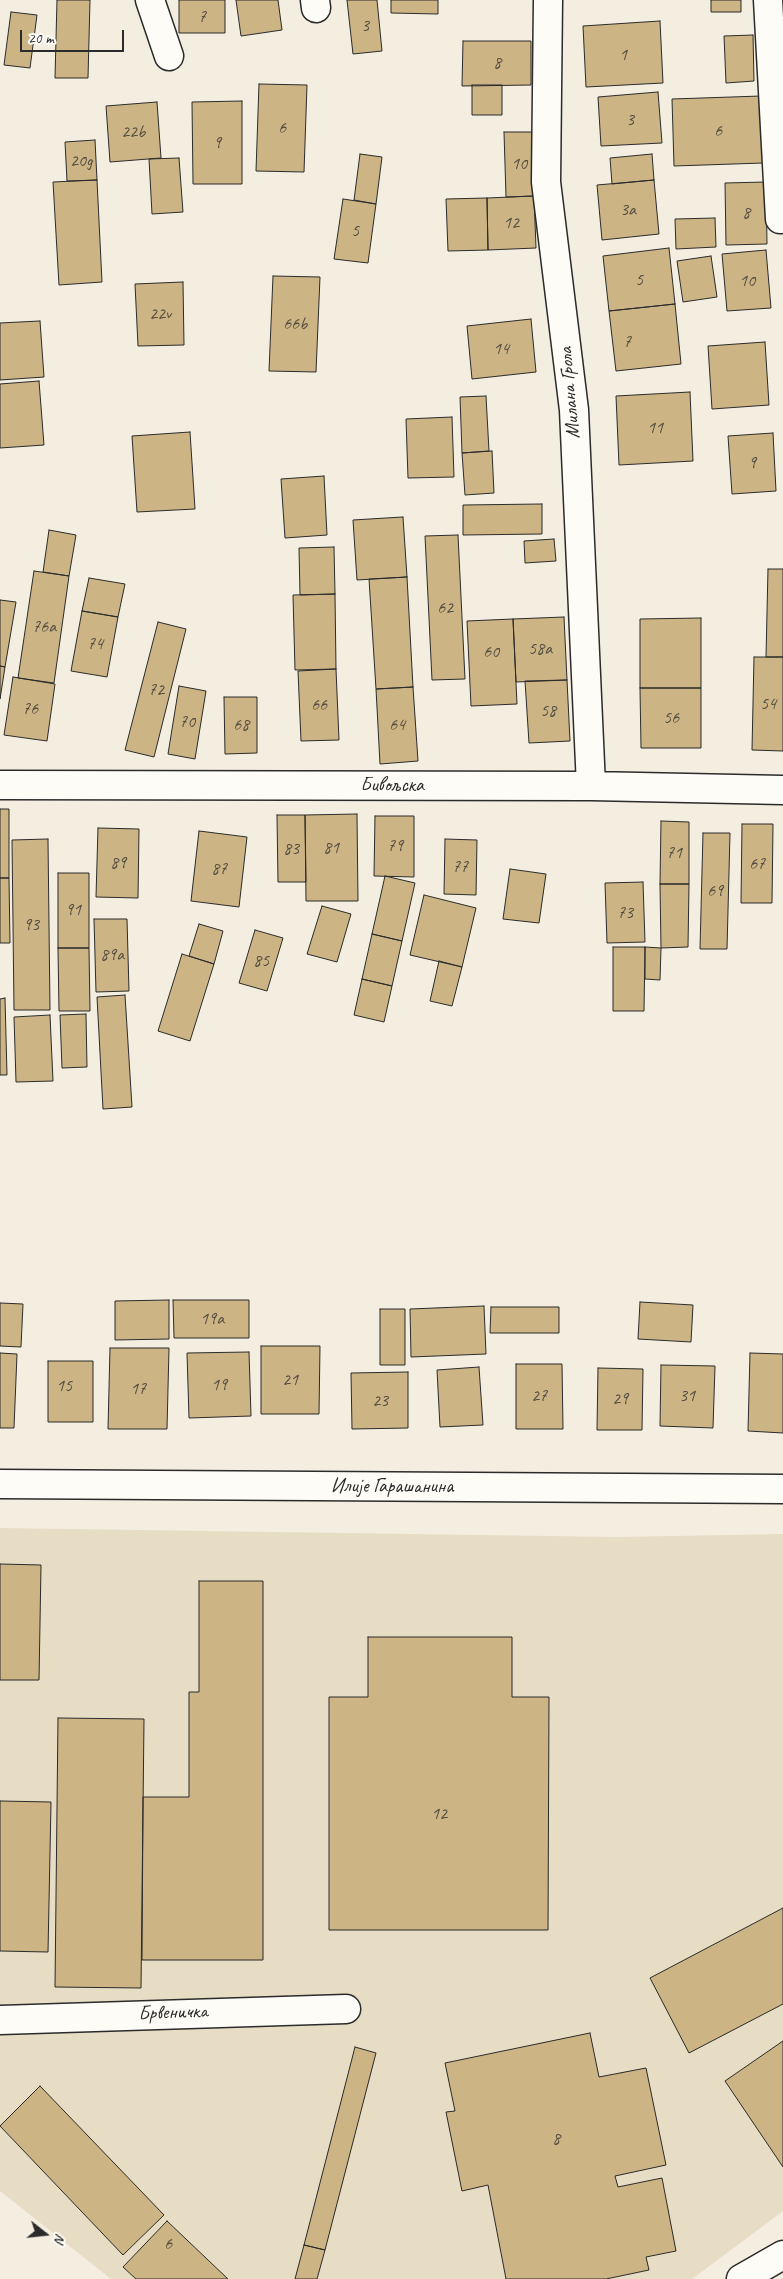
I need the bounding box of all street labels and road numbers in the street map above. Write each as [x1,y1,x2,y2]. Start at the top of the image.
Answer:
street label: Милана Грола [554,346,586,440]
street label: Бивољска [360,774,424,798]
street label: Илије Гарашанина [331,1475,453,1499]
street label: Брвеничка [138,2000,208,2026]

